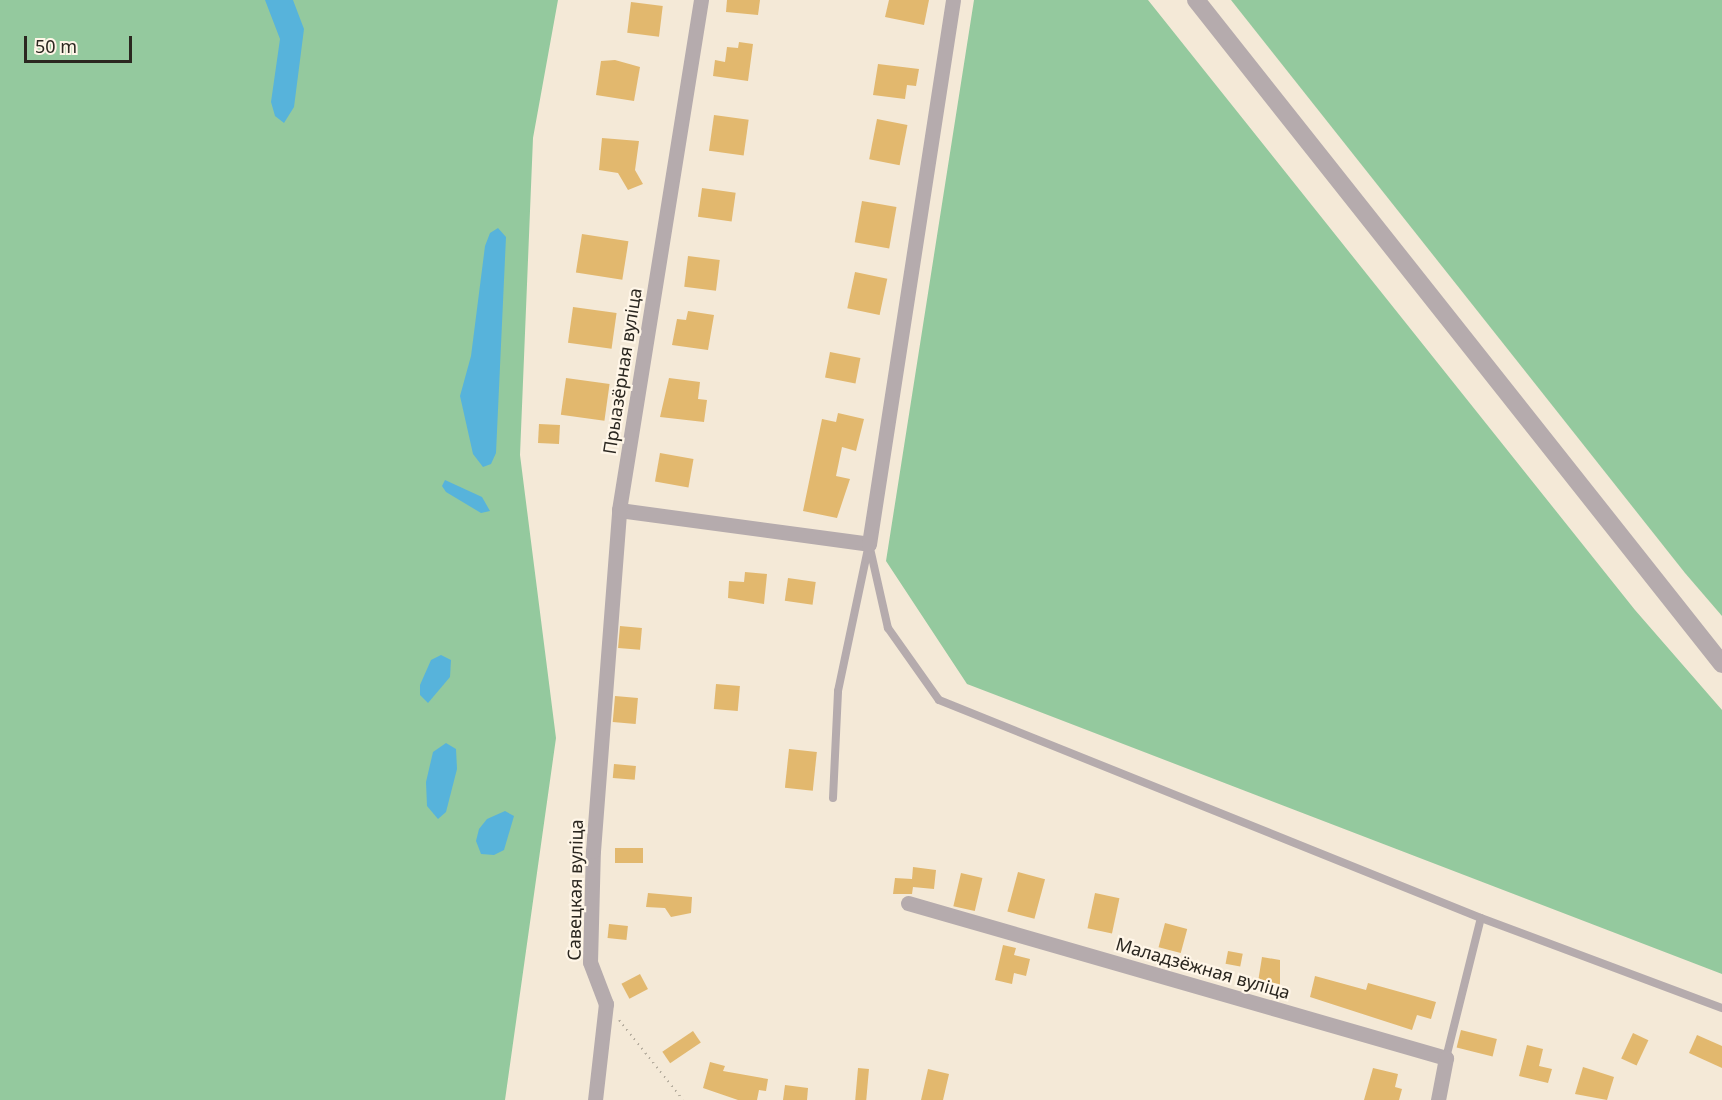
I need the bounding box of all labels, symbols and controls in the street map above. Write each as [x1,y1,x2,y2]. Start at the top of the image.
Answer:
scale bar [27,24,135,62]
text: 50 m [35,34,77,58]
street label: Прыазёрная вуліца [598,286,646,456]
street label: Савецкая вуліца [563,819,587,961]
street label: Маладзёжная вуліца [1113,933,1293,1003]

